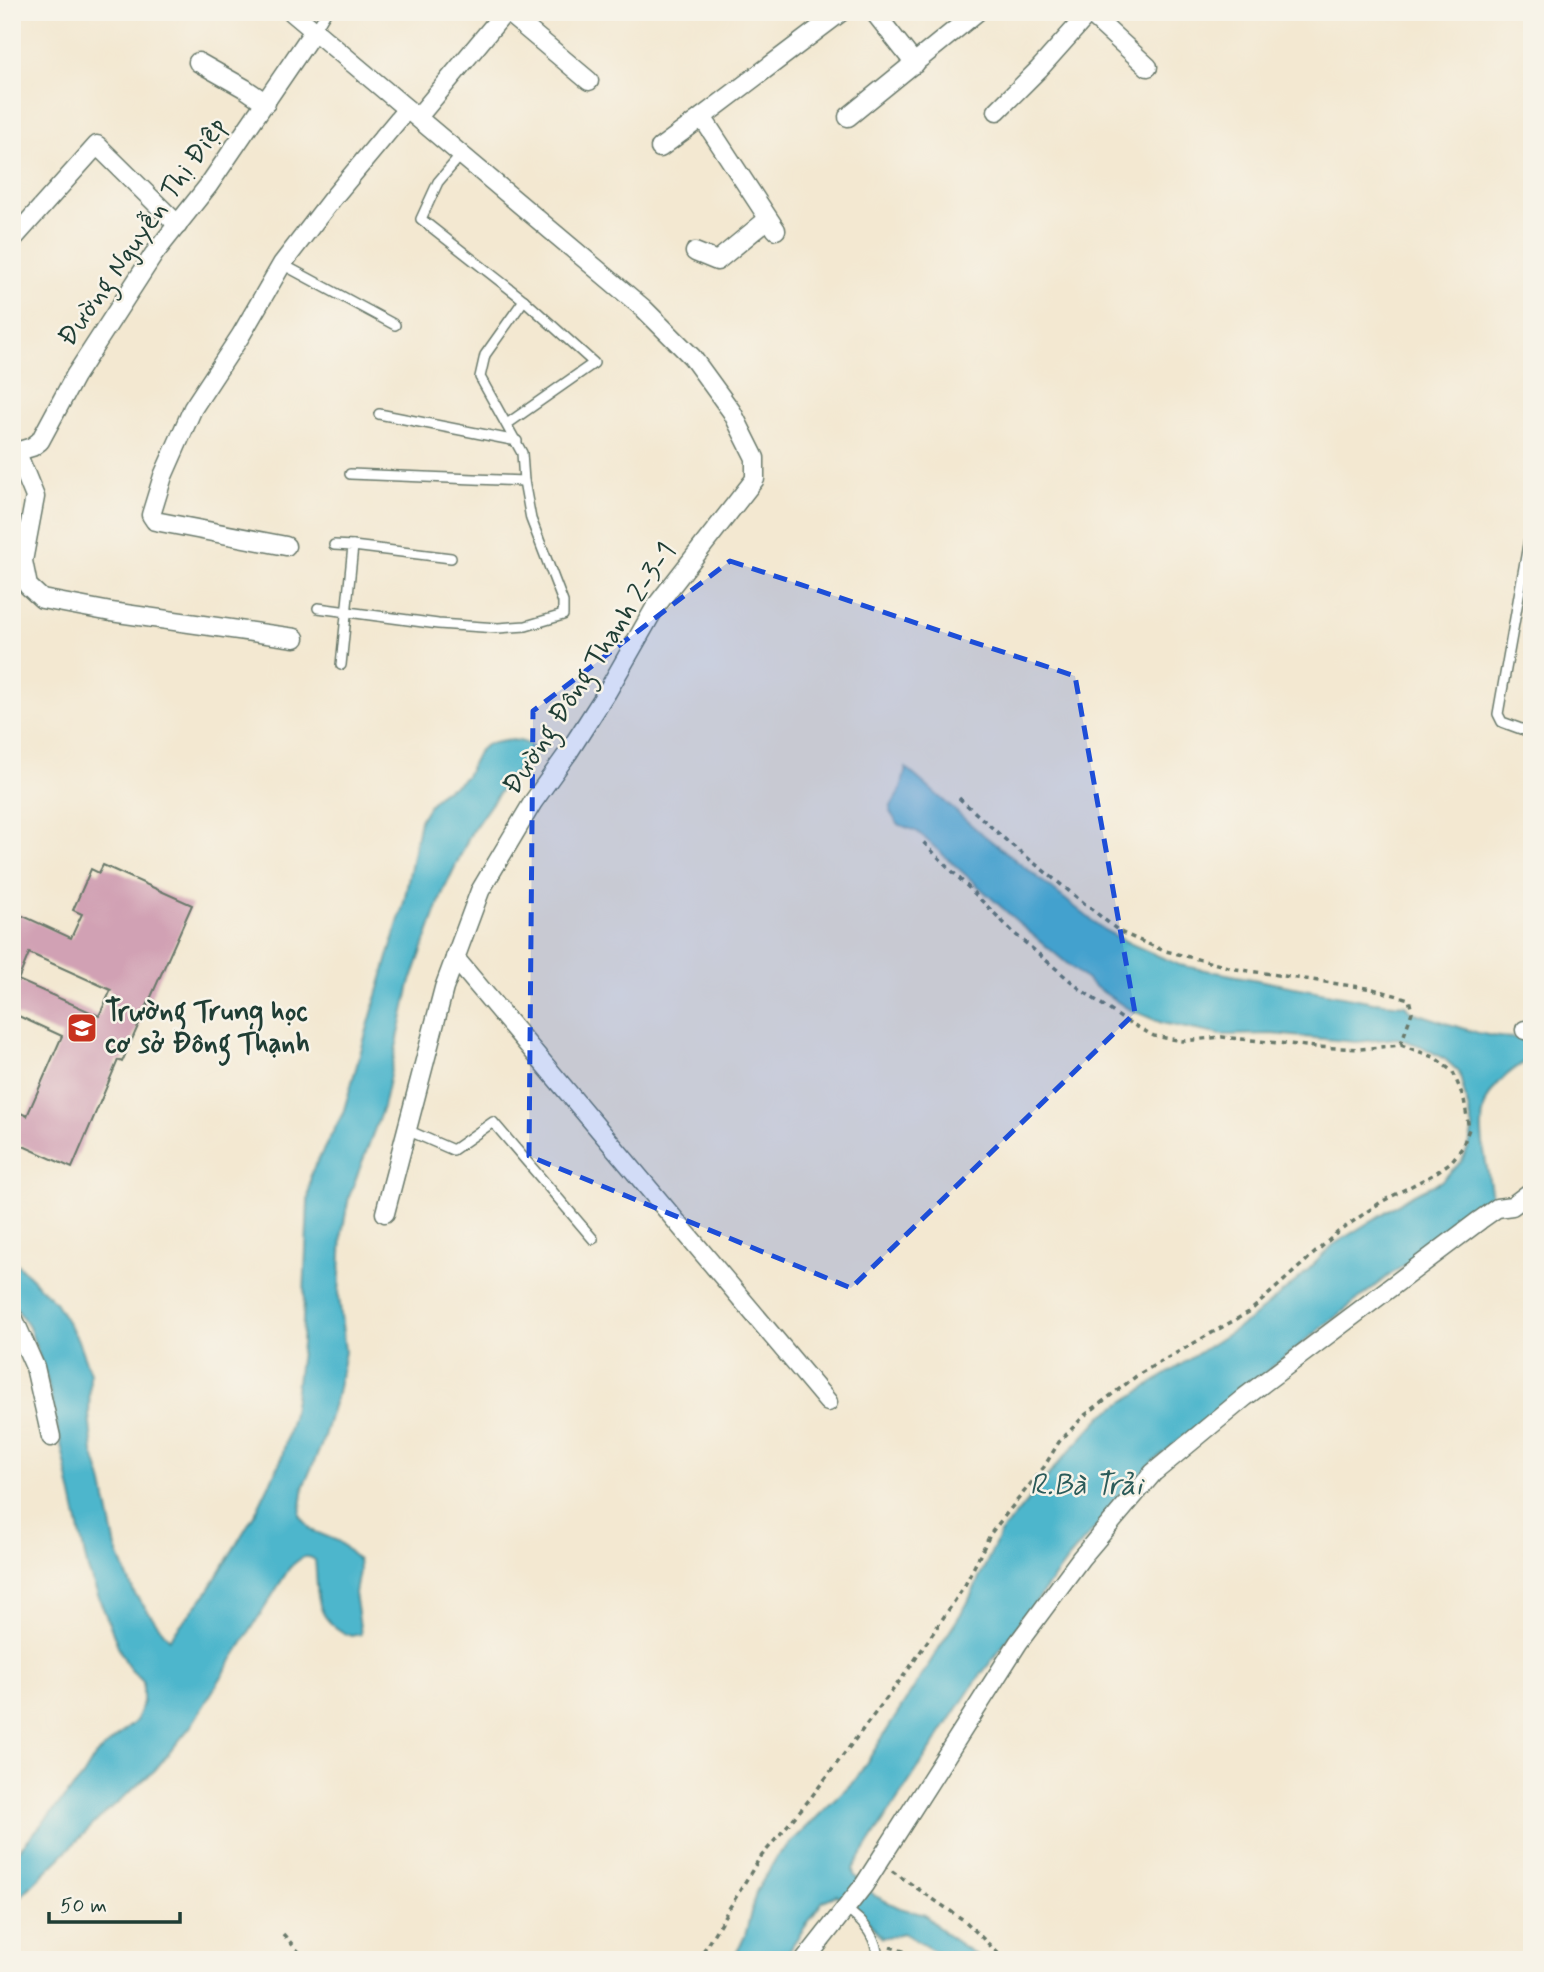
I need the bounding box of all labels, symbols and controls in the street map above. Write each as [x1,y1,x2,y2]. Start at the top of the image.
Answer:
street label: Đường Nguyễn Thị Điệp [50,110,239,356]
street label: Đường Đông Thạnh 2-3-1 [494,536,688,804]
place label: Trường Trung học cơ sở Đông Thạnh [105,994,310,1066]
school or university icon: Trường Trung học cơ sở Đông Thạnh [65,1011,99,1045]
water label: R.Bà Trải [1029,1466,1146,1505]
scale bar [49,1881,180,1925]
text: 50 m [60,1892,107,1920]

